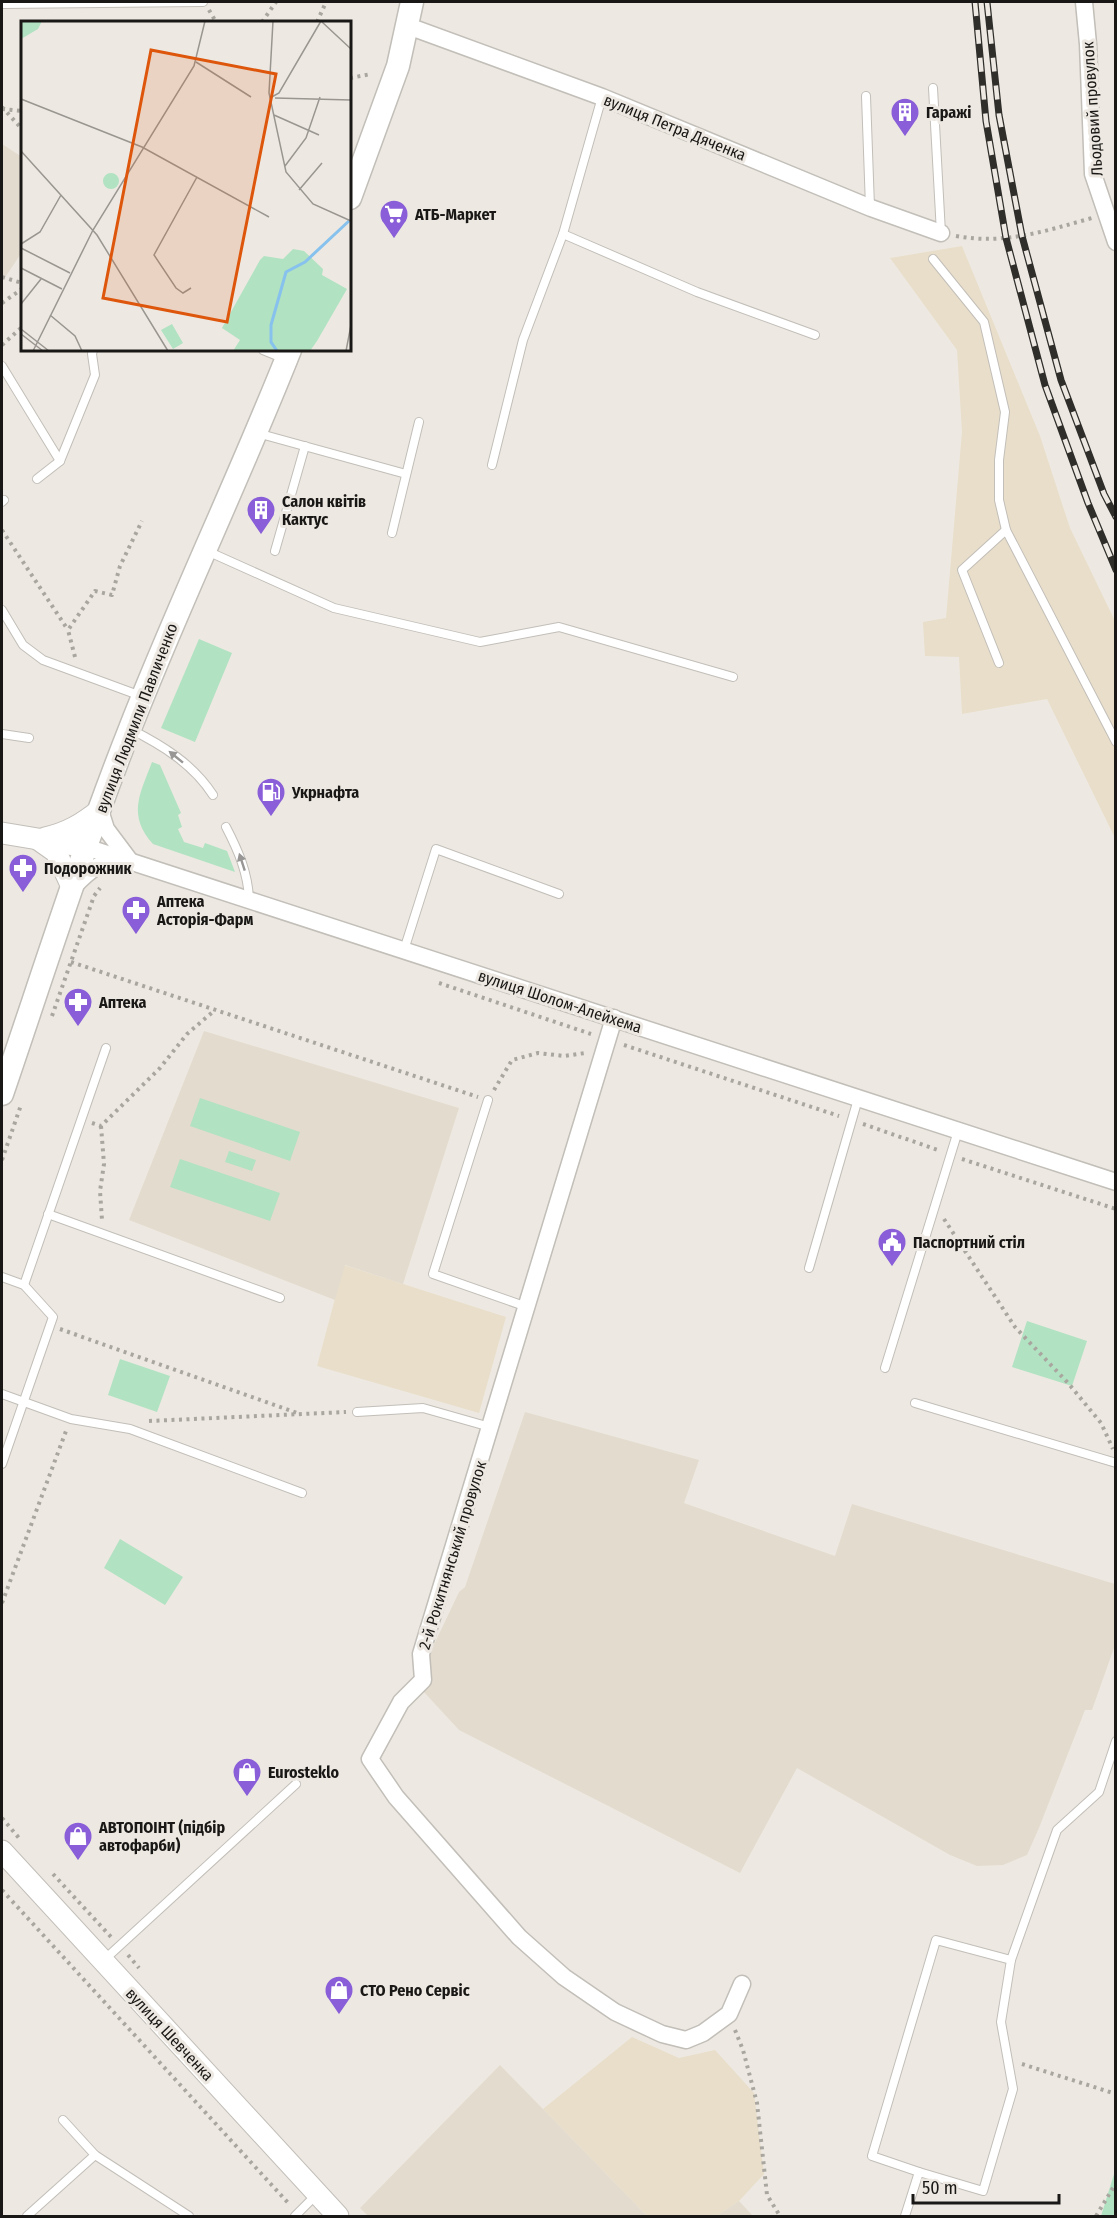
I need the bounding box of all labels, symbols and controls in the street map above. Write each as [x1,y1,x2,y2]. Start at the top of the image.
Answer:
inset map [21,21,351,351]
street label: Льодовий провулок [1078,41,1107,177]
street label: вулиця Петра Дяченка [601,90,749,165]
building icon: Гаражі [889,96,921,138]
place label: Гаражі [926,103,971,122]
supermarket icon: АТБ-Маркет [378,198,410,240]
place label: АТБ-Маркет [414,205,496,224]
place label: Салон квітів Кактус [282,492,366,529]
building icon: Салон квітів Кактус [245,494,277,536]
street label: вулиця Людмили Павличенко [91,621,181,816]
one-way arrow [168,750,184,763]
fuel station icon: Укрнафта [255,776,287,818]
place label: Укрнафта [291,783,359,802]
pharmacy icon: Подорожник [7,852,39,894]
one-way arrow [237,853,246,871]
place label: Подорожник [44,859,133,878]
place label: Аптека Асторія-Фарм [156,892,253,929]
pharmacy icon: Аптека Асторія-Фарм [120,894,152,936]
street label: вулиця Шолом-Алейхема [476,966,644,1037]
pharmacy icon: Аптека [62,986,94,1028]
place label: Аптека [98,993,147,1012]
public building icon: Паспортний стіл [876,1226,908,1268]
place label: Паспортний стіл [913,1233,1025,1252]
street label: 2-й Рокитнянський провулок [415,1458,490,1652]
shop icon: Eurosteklo [231,1756,263,1798]
place label: Eurosteklo [268,1763,339,1782]
place label: АВТОПОІНТ (підбір автофарби) [98,1818,226,1855]
shop icon: АВТОПОІНТ (підбір автофарби) [62,1820,94,1862]
shop icon: СТО Рено Сервіс [323,1974,355,2016]
place label: СТО Рено Сервіс [360,1981,470,2000]
street label: вулиця Шевченка [122,1984,218,2085]
scale bar [913,2167,1058,2205]
text: 50 m [922,2177,958,2199]

